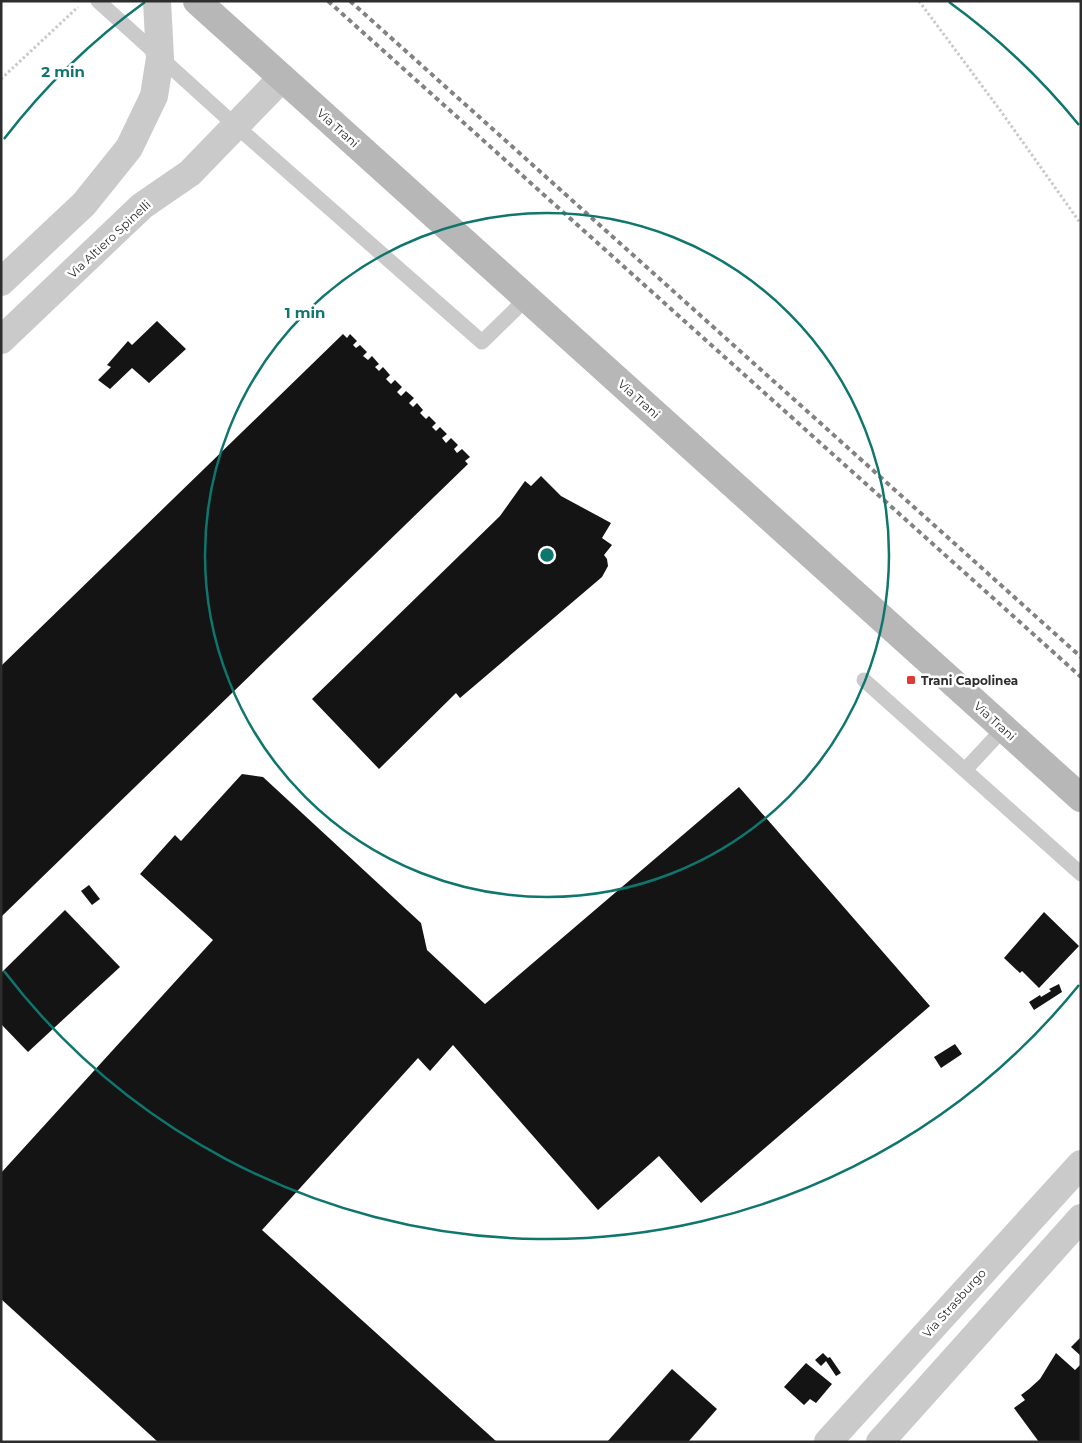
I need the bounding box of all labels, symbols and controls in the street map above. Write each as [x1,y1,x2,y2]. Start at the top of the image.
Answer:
text: 2 min [41,62,85,81]
street label: Via Trani [314,105,362,151]
street label: Via Altiero Spinelli [64,197,154,281]
text: 1 min [285,303,325,322]
street label: Via Trani [615,376,663,422]
centre of rings [538,546,556,564]
place label: Trani Capolinea [921,673,1018,688]
marker: Trani Capolinea [905,674,917,686]
street label: Via Trani [971,698,1019,744]
street label: Via Strasburgo [919,1265,989,1341]

